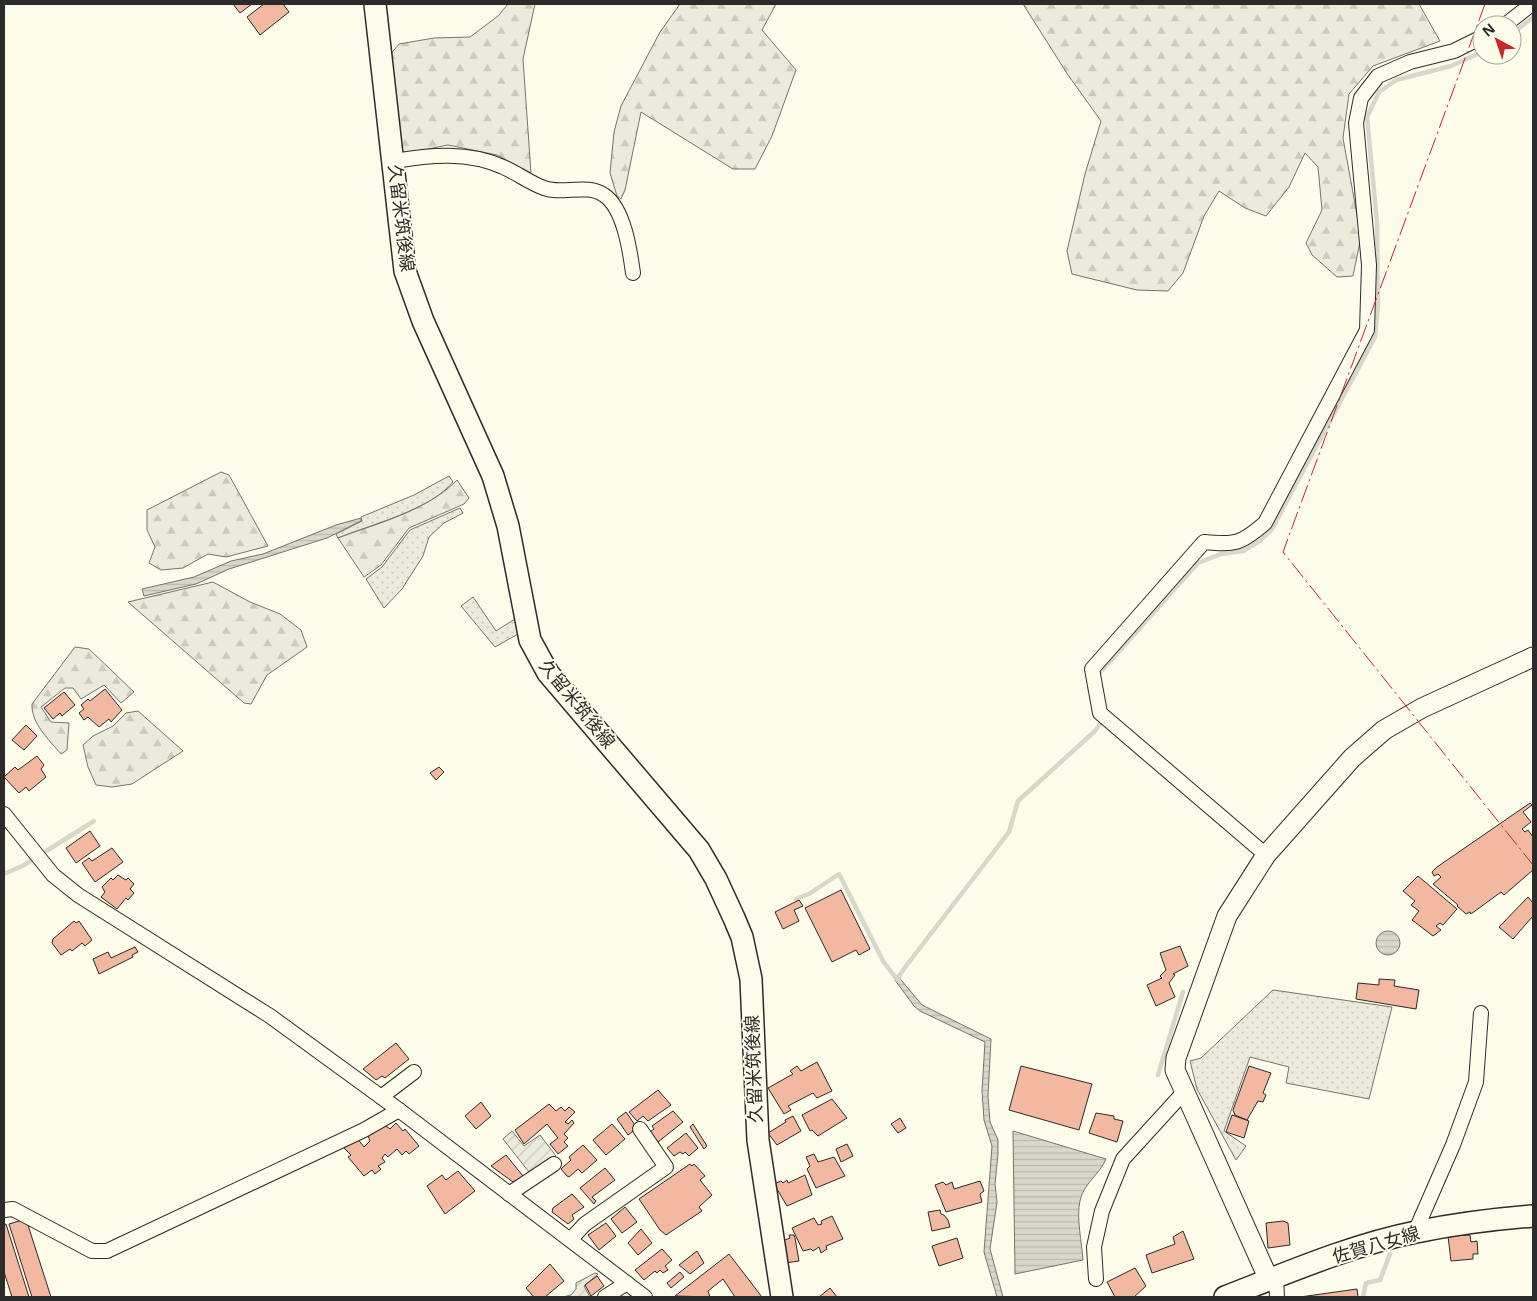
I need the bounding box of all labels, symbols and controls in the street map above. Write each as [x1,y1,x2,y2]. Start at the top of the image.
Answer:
north arrow [1472,15,1522,65]
text: N [1478,19,1499,41]
street label: 久留米筑後線 [384,163,420,273]
street label: 久留米筑後線 [534,654,621,753]
street label: 久留米筑後線 [739,1015,767,1123]
street label: 佐賀八女線 [1329,1220,1422,1268]

